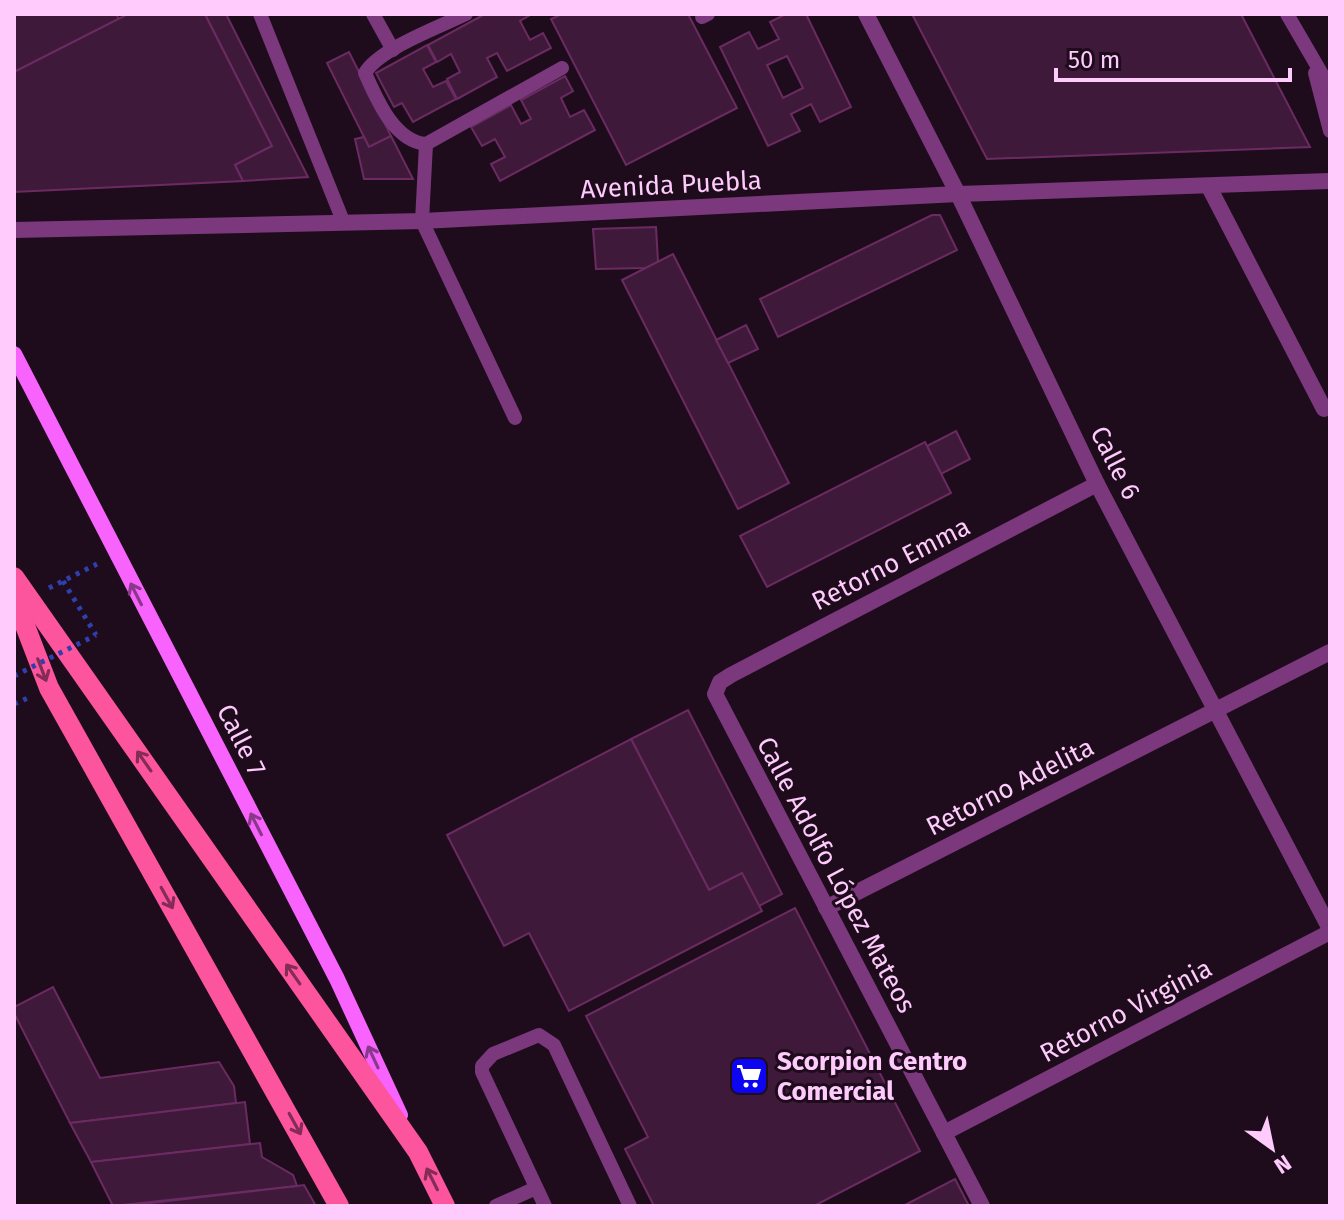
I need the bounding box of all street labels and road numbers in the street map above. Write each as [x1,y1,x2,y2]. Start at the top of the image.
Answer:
street label: Avenida Puebla [579,165,763,205]
street label: Calle 6 [1083,421,1147,505]
street label: Retorno Emma [807,511,975,617]
street label: Calle 7 [210,699,272,781]
street label: Retorno Adelita [921,731,1099,843]
street label: Calle Adolfo López Mateos [750,732,922,1018]
street label: Retorno Virginia [1035,953,1217,1069]

